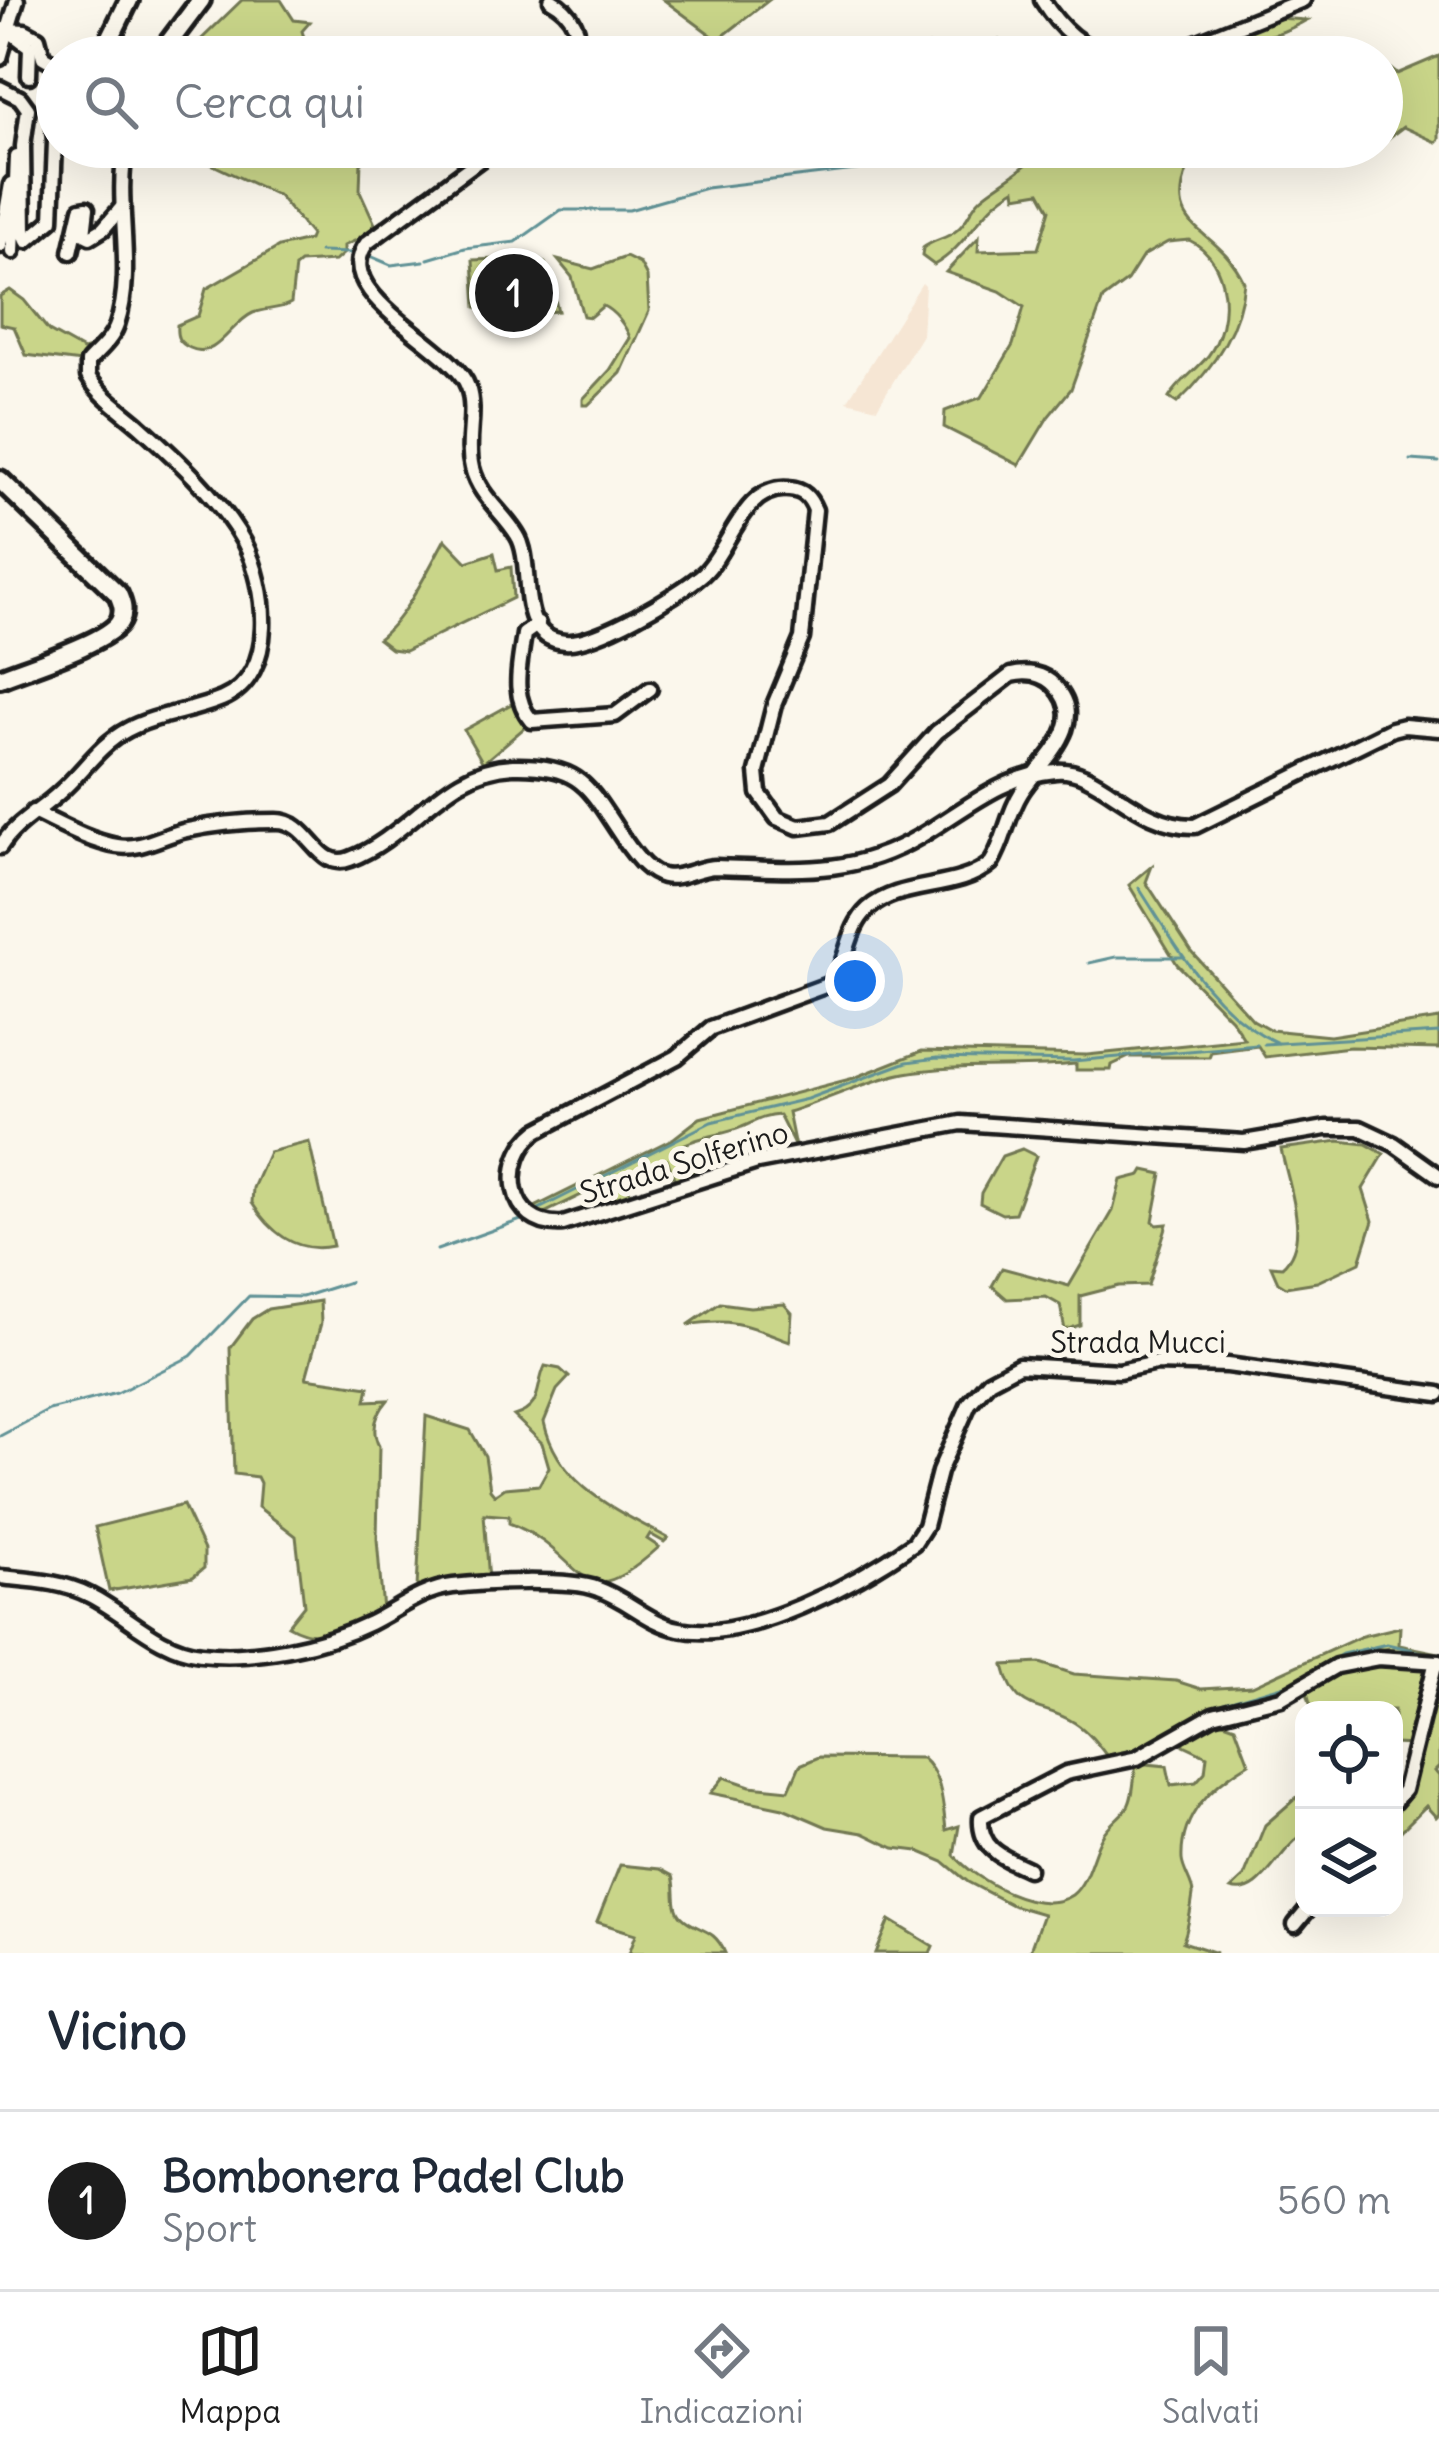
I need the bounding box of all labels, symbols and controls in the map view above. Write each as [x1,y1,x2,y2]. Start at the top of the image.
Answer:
search box [36,36,1403,168]
icon: search [78,69,144,135]
text: Cerca qui [174,74,365,130]
pin: 1 [475,248,553,338]
your location [825,951,885,1011]
street label: Strada Solferino [575,1112,793,1212]
street label: Strada Mucci [1050,1323,1226,1361]
map controls [1295,1701,1403,1917]
button: locate [1295,1701,1403,1809]
button: layers [1295,1809,1403,1917]
text: Vicino [48,1999,187,2063]
text: Bombonera Padel Club [162,2148,625,2204]
text: 1 [79,2176,95,2225]
text: 560 m [1277,2176,1391,2225]
text: Sport [162,2204,257,2253]
tab: Mappa [179,2318,281,2432]
tab: Indicazioni [640,2318,803,2432]
tab: Salvati [1162,2318,1260,2432]

